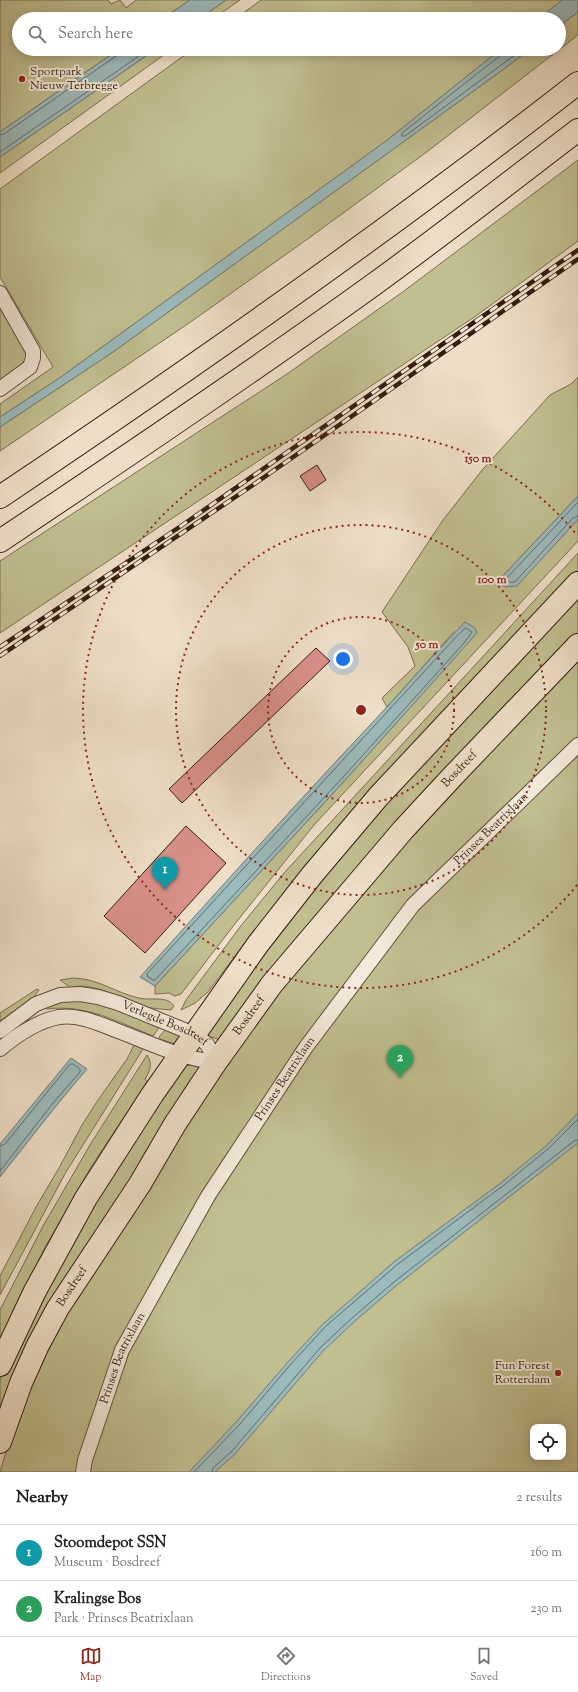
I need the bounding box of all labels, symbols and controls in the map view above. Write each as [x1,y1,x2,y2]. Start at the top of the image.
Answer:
search box [12,12,566,56]
icon: search [26,23,48,45]
text: Search here [58,24,133,45]
place label: Sportpark Nieuw Terbregge [30,63,119,95]
marker: Sportpark Nieuw Terbregge [17,74,27,84]
text: 150 m [463,450,492,468]
text: 100 m [476,571,507,589]
text: 50 m [415,636,439,654]
your location [333,649,353,669]
centre of rings [354,703,368,717]
street label: Bosdreef [437,746,482,792]
street label: Prinses Beatrixlaan [450,788,533,870]
pin: 1 [152,857,178,890]
street label: Bosdreef [229,991,270,1039]
street label: Verlegde Bosdreef [119,996,213,1051]
street label: Prinses Beatrixlaan [251,1033,320,1125]
pin: 2 [387,1045,413,1078]
street label: Bosdreef [52,1262,93,1310]
street label: Prinses Beatrixlaan [96,1309,150,1406]
place label: Fun Forest Rotterdam [495,1357,550,1389]
marker: Fun Forest Rotterdam [553,1368,563,1378]
map controls [530,1424,566,1460]
button: locate [530,1424,566,1460]
text: Nearby [16,1486,68,1510]
text: 2 results [517,1489,562,1507]
text: Stoomdepot SSN [54,1533,166,1554]
text: 1 [27,1544,31,1562]
text: 160 m [531,1544,562,1562]
text: Museum · Bosdreef [54,1554,161,1572]
text: Kralingse Bos [54,1589,141,1610]
text: 2 [26,1600,32,1618]
text: 230 m [530,1600,562,1618]
text: Park · Prinses Beatrixlaan [54,1610,194,1628]
tab: Map [80,1645,102,1685]
tab: Directions [261,1645,311,1685]
tab: Saved [470,1645,498,1685]

